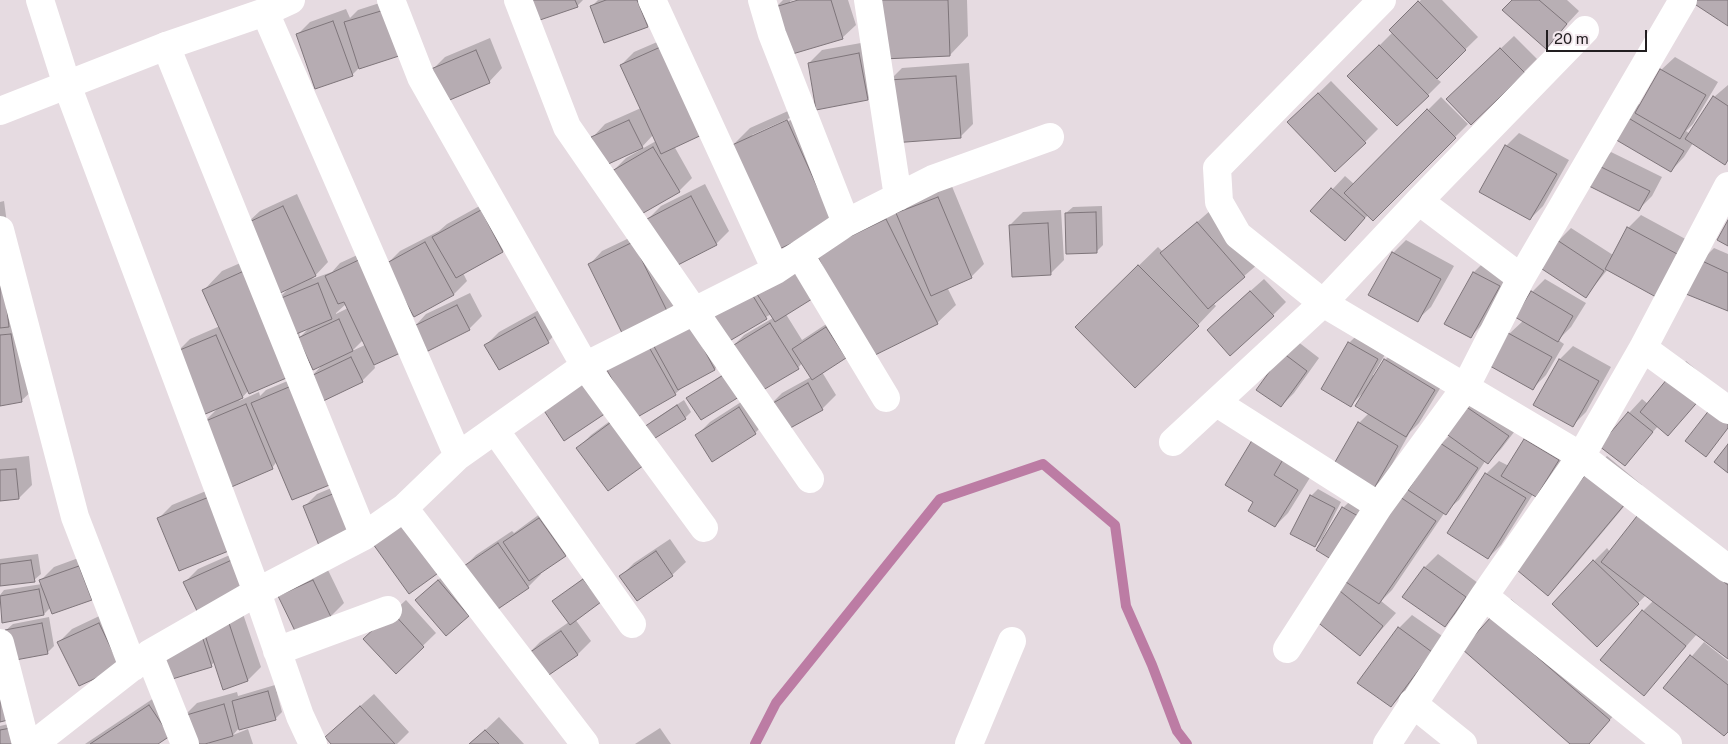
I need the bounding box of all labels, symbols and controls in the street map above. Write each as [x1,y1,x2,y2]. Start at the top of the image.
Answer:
scale bar [1548,20,1649,52]
text: 20 m [1554,30,1589,47]

